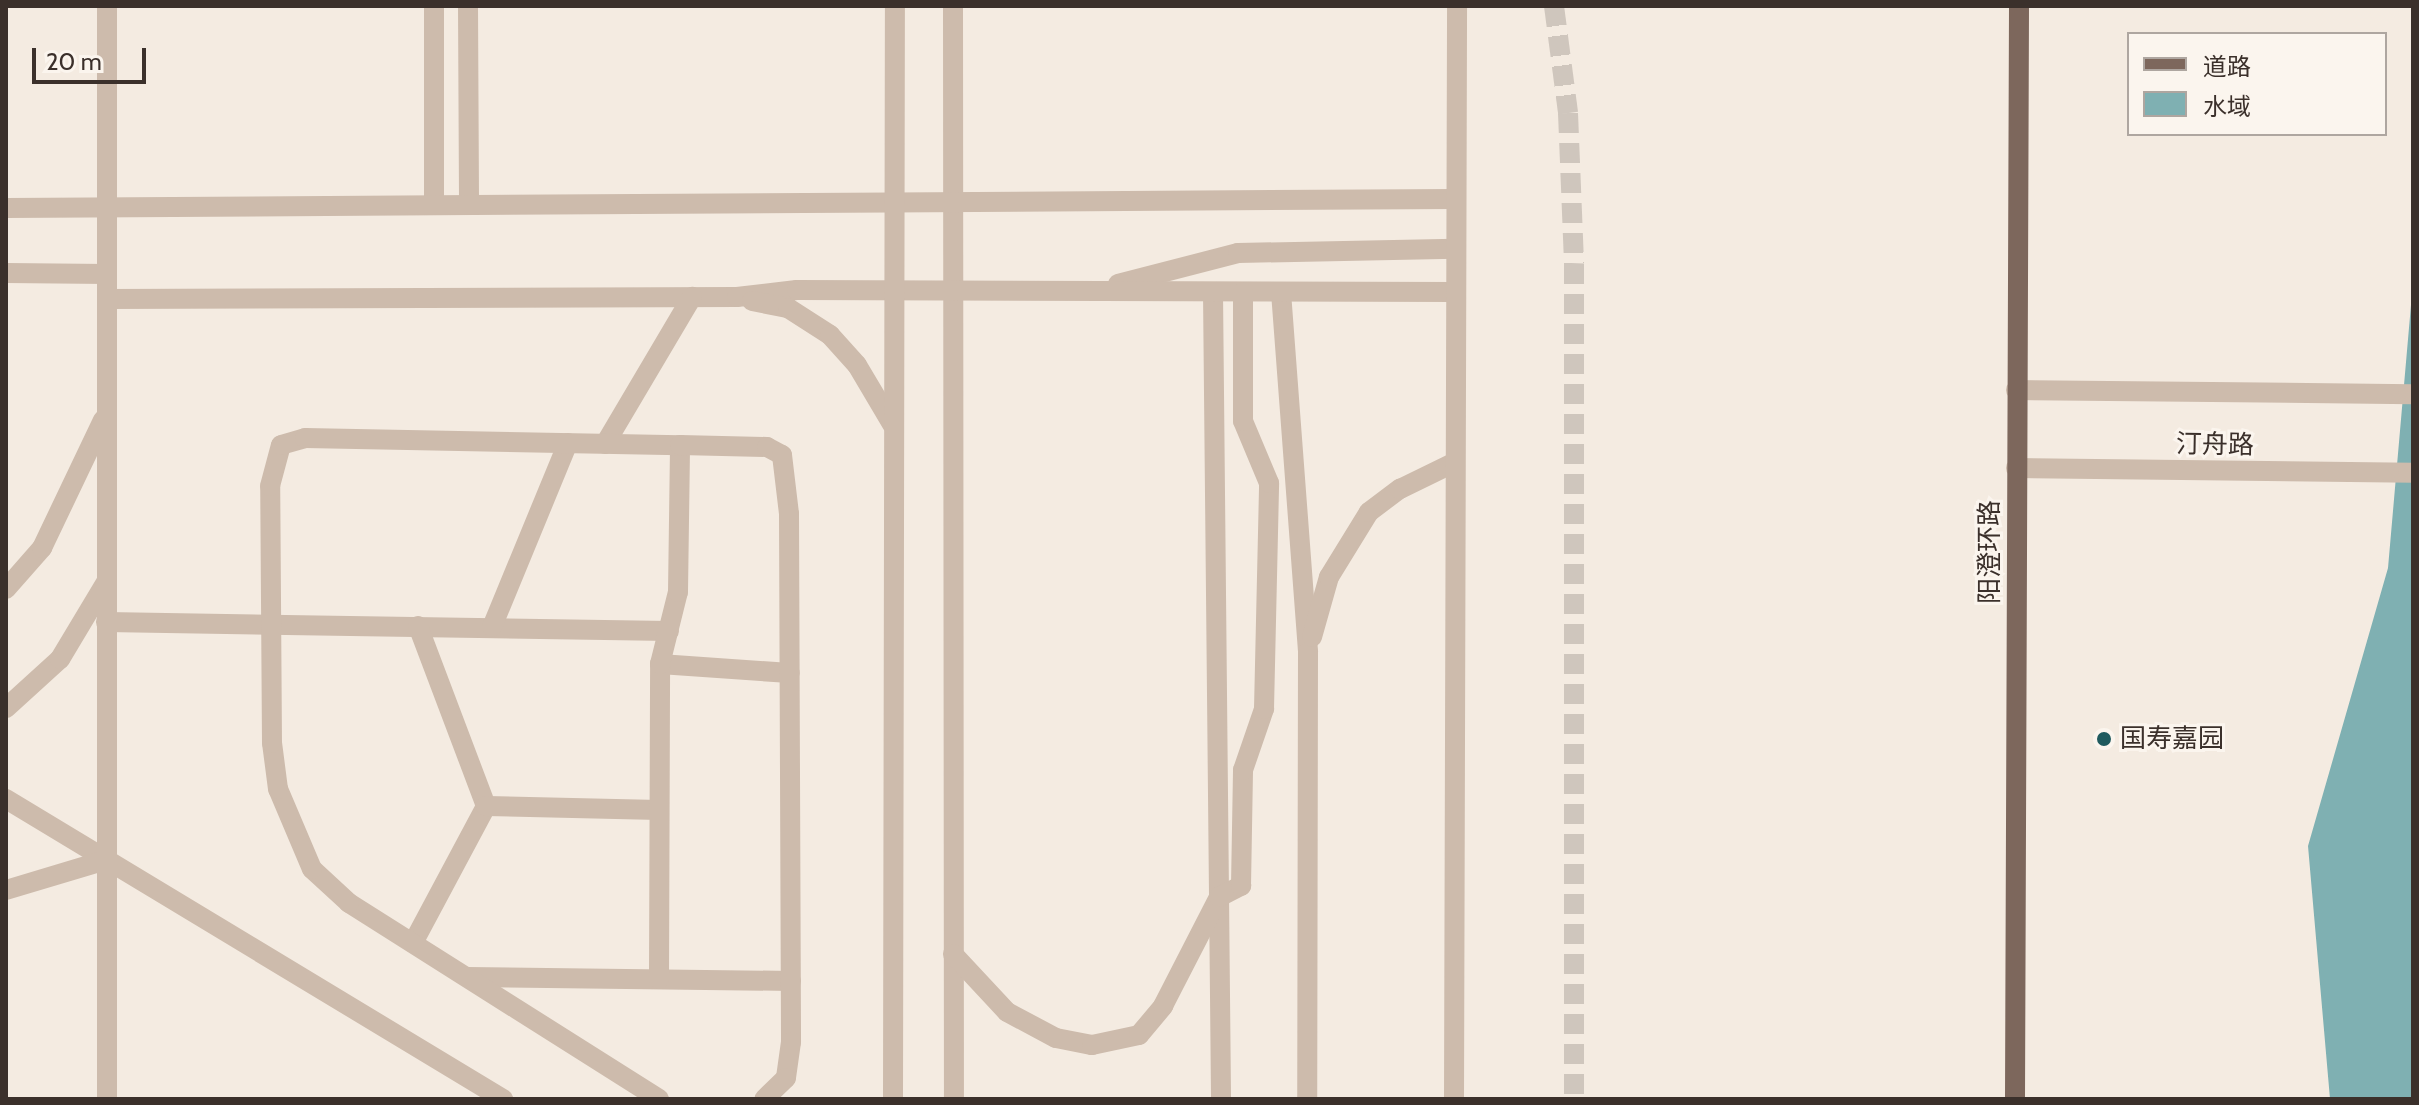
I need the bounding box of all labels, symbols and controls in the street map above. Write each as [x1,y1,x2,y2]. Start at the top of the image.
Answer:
scale bar [36,32,150,82]
legend [2127,32,2387,136]
text: 20 m [46,47,102,76]
text: 道路 [2203,52,2251,81]
text: 水域 [2203,92,2251,121]
street label: 汀舟路 [2176,429,2254,461]
street label: 阳澄环路 [1974,500,2006,604]
place label: 国寿嘉园 [2120,723,2224,755]
marker: 国寿嘉园 [2095,730,2113,748]

